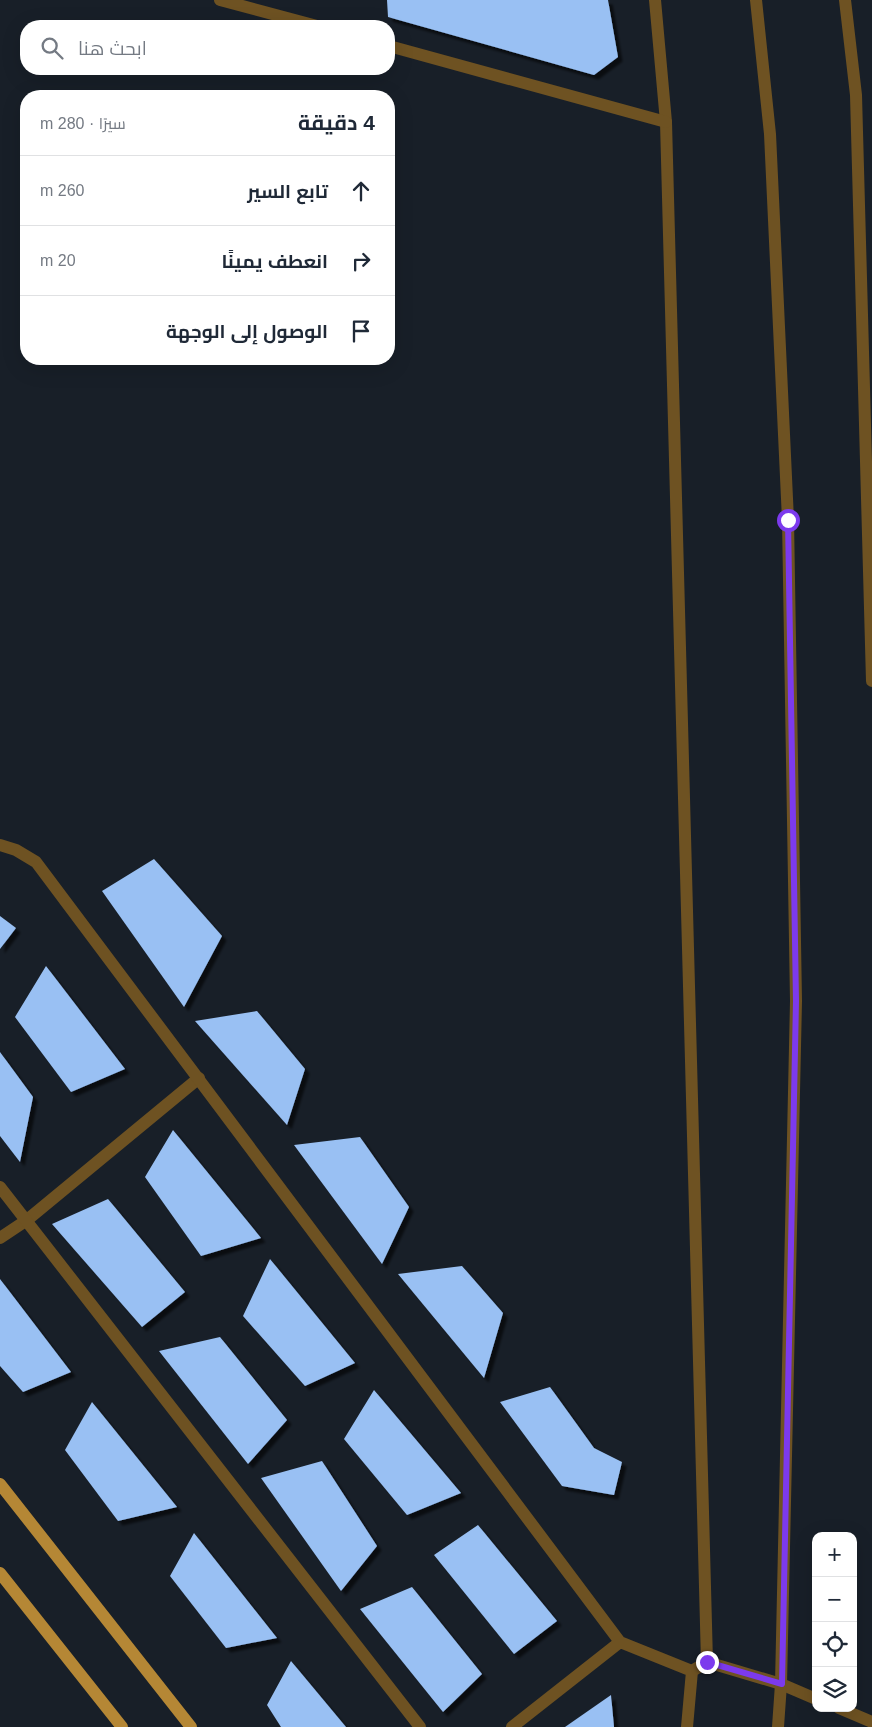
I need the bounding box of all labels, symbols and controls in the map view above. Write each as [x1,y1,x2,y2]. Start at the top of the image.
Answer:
search box [20,20,395,75]
icon: search [38,34,66,62]
text: ابحث هنا [78,38,147,59]
text: 4 دقيقة [298,111,375,134]
text: سيرًا · 280 m [40,115,126,132]
icon: ahead [347,177,375,205]
text: تابع السير [247,181,328,202]
text: 260 m [40,182,84,199]
icon: right [347,247,375,275]
text: انعطف يمينًا [221,251,328,272]
text: 20 m [40,252,76,269]
icon: arrive [347,317,375,345]
text: الوصول إلى الوجهة [166,321,328,342]
route start [777,509,800,532]
map controls [812,1532,857,1712]
button: + [812,1532,857,1577]
button: − [812,1577,857,1622]
button: locate [812,1622,857,1667]
route end [696,1651,719,1674]
button: layers [812,1667,857,1712]

